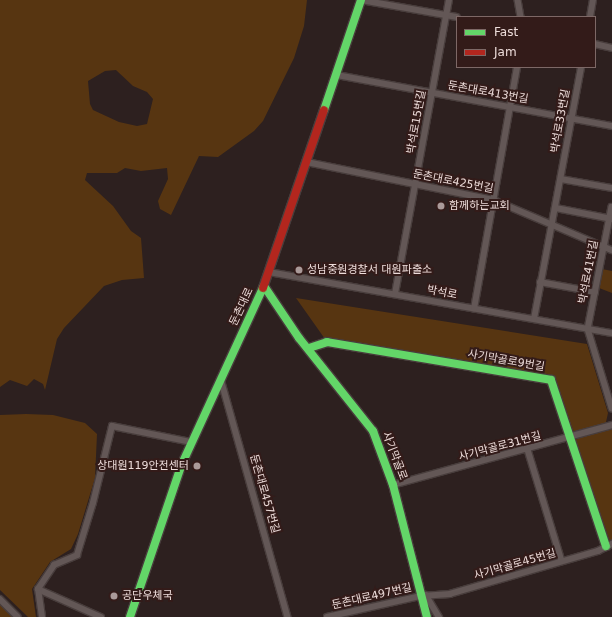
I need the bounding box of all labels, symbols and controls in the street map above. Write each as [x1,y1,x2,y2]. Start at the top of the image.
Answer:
legend [456,16,596,68]
text: Fast [494,25,518,39]
text: Jam [494,45,517,59]
street label: 둔촌대로413번길 [447,79,529,107]
street label: 박석로33번길 [549,88,573,154]
street label: 박석로15번길 [405,89,429,155]
street label: 둔촌대로425번길 [412,168,494,196]
place label: 함께하는교회 [449,199,510,213]
marker: 함께하는교회 [436,201,446,211]
street label: 박석로41번길 [576,239,602,305]
place label: 성남중원경찰서 대원파출소 [307,263,432,277]
marker: 성남중원경찰서 대원파출소 [294,265,304,275]
street label: 박석로 [426,284,458,302]
street label: 둔촌대로 [227,286,257,328]
street label: 사기막골로9번길 [467,348,545,374]
street label: 사기막골로 [379,430,409,482]
street label: 사기막골로31번길 [457,430,543,464]
street label: 둔촌대로457번길 [246,453,282,535]
place label: 상대원119안전센터 [97,459,189,473]
marker: 상대원119안전센터 [192,461,202,471]
street label: 사기막골로45번길 [472,547,558,583]
street label: 둔촌대로497번길 [331,581,413,613]
place label: 공단우체국 [122,589,173,603]
marker: 공단우체국 [109,591,119,601]

